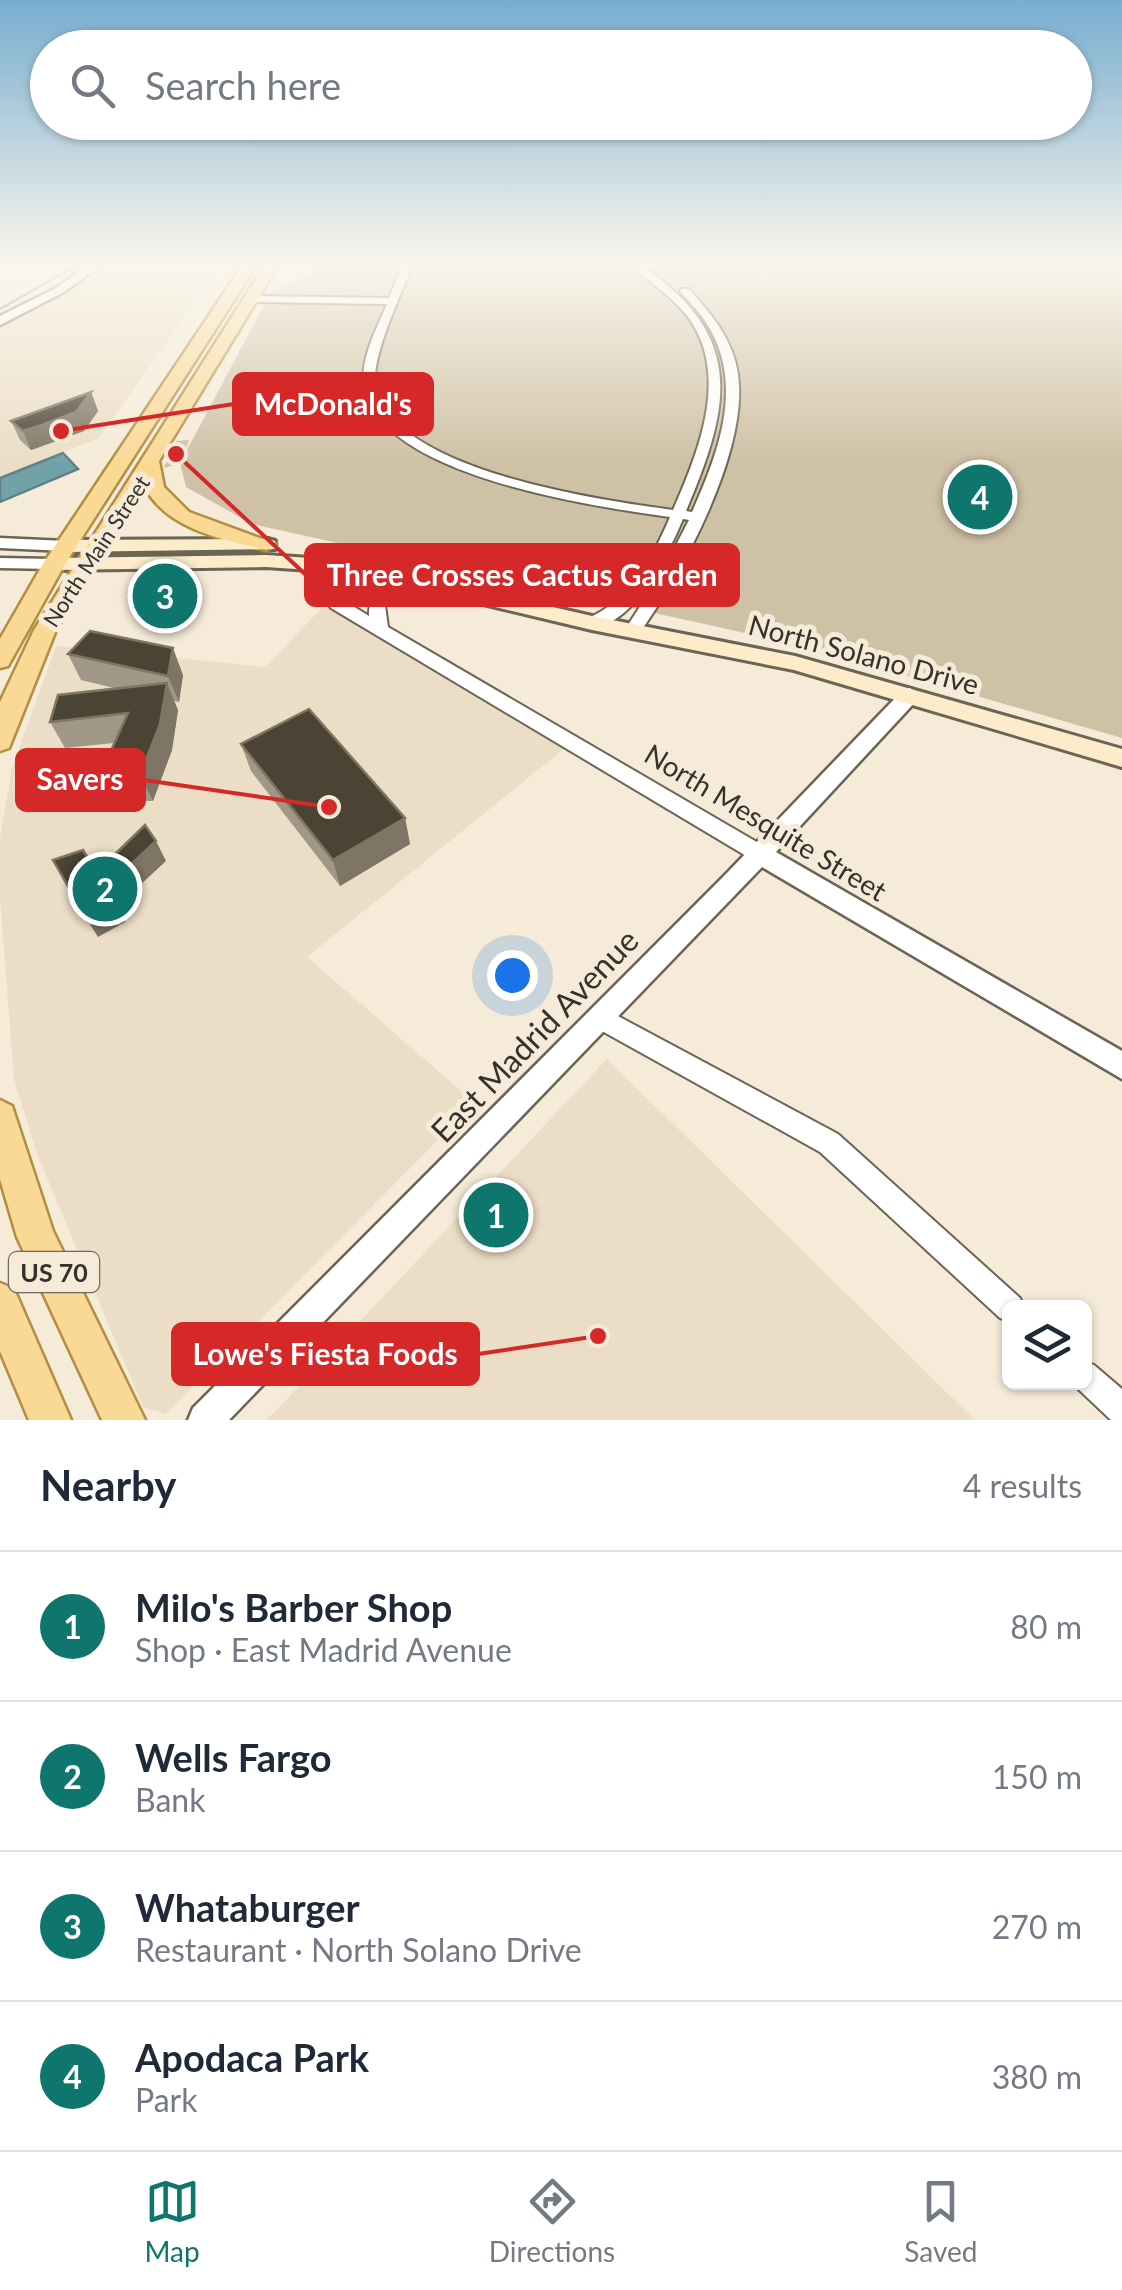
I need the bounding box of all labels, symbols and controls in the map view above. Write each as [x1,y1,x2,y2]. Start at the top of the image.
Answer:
search box [30,30,1092,140]
icon: search [65,58,120,113]
text: Search here [145,62,341,108]
callout: McDonald's [234,374,432,434]
text: McDonald's [254,385,412,421]
pin: 4 [948,460,1012,534]
street label: North Main Street [37,470,155,632]
callout: Three Crosses Cactus Garden [306,545,738,605]
text: Three Crosses Cactus Garden [326,556,718,592]
pin: 3 [132,558,198,634]
street label: North Solano Drive [745,607,983,701]
street label: North Mesquite Street [639,736,893,908]
callout: Savers [17,750,144,810]
text: Savers [37,760,123,796]
pin: 2 [72,852,138,926]
street label: East Madrid Avenue [422,920,646,1150]
your location [487,950,538,1001]
pin: 1 [464,1178,528,1252]
road number: US 70 [9,1252,99,1292]
map controls [1002,1300,1092,1390]
button: layers [1002,1300,1092,1390]
callout: Lowe's Fiesta Foods [173,1324,478,1384]
text: Lowe's Fiesta Foods [192,1335,458,1371]
text: Nearby [40,1460,177,1510]
text: 4 results [963,1466,1082,1505]
text: Milo's Barber Shop [135,1584,452,1630]
text: 1 [63,1607,82,1646]
text: 80 m [1010,1607,1082,1646]
text: Shop · East Madrid Avenue [135,1630,512,1669]
text: Wells Fargo [135,1734,331,1780]
text: 2 [63,1757,82,1796]
text: 150 m [992,1757,1082,1796]
text: Bank [135,1780,205,1819]
text: Whataburger [135,1884,360,1930]
text: 3 [63,1907,82,1946]
text: 270 m [992,1907,1082,1946]
text: Restaurant · North Solano Drive [135,1930,582,1969]
text: Apodaca Park [135,2034,369,2080]
text: 4 [63,2057,82,2096]
text: 380 m [992,2057,1082,2096]
text: Park [135,2080,198,2119]
tab: Map [145,2174,200,2268]
tab: Directions [489,2174,615,2268]
tab: Saved [904,2174,977,2268]

